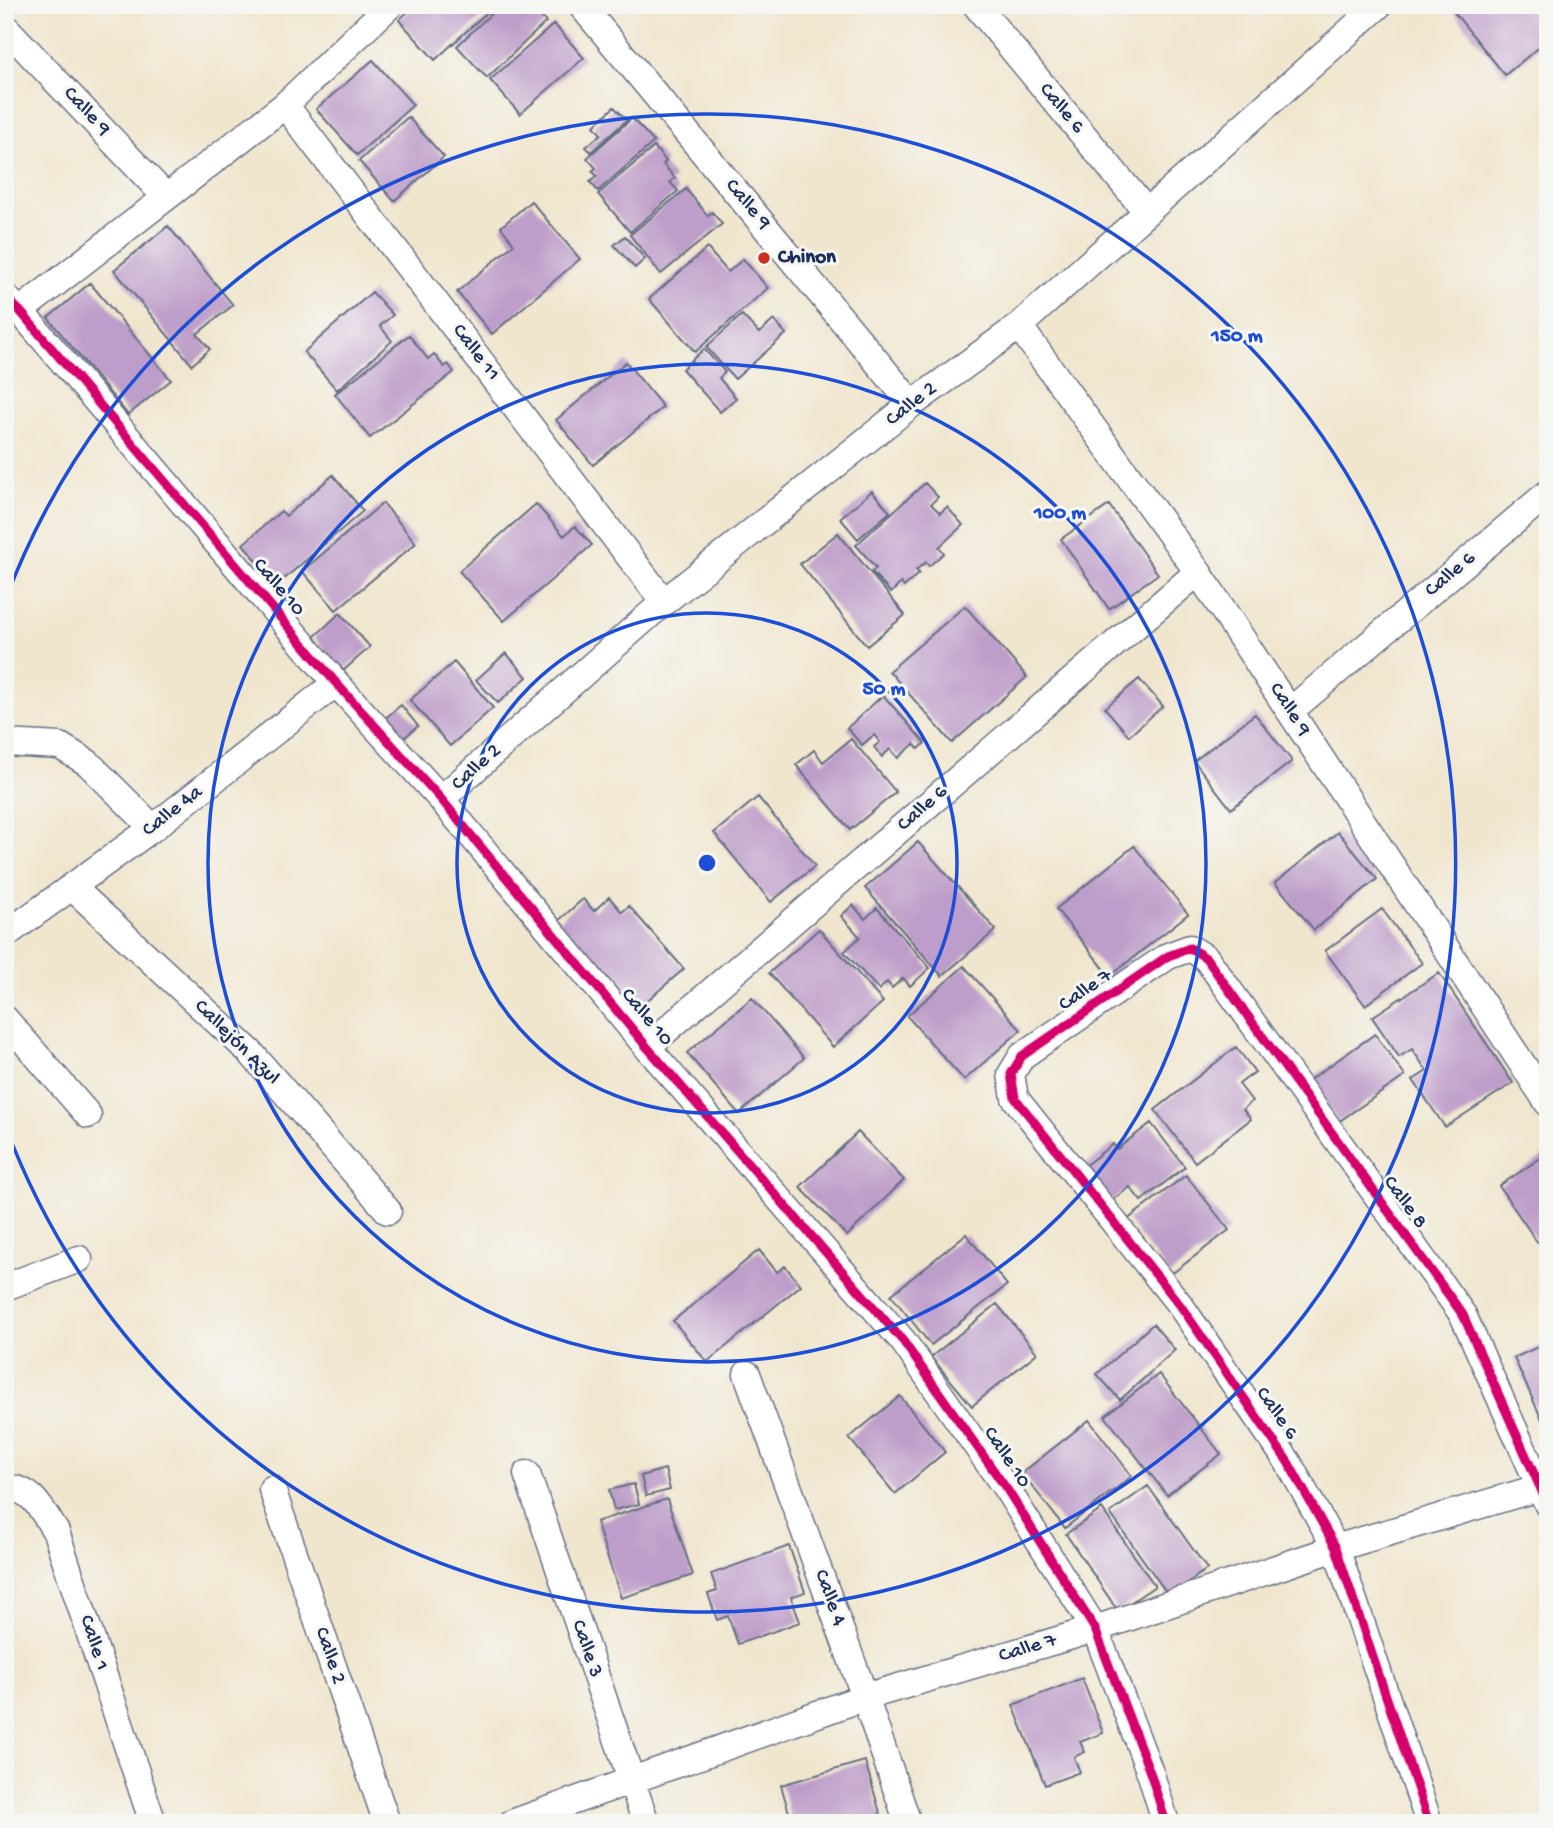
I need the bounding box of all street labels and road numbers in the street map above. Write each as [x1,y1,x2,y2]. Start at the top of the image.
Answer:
street label: Calle 6 [1033,78,1090,140]
street label: Calle 9 [57,82,115,142]
street label: Calle 9 [719,175,776,236]
street label: Calle 11 [445,319,505,387]
street label: Calle 2 [881,377,943,433]
street label: Calle 6 [1420,546,1482,603]
street label: Calle 10 [246,554,310,622]
street label: Calle 9 [1263,679,1316,742]
street label: Calle 2 [447,739,507,797]
street label: Calle 4a [138,780,209,843]
street label: Calle 6 [893,780,954,838]
street label: Calle 7 [1055,964,1118,1018]
street label: Calle 10 [614,984,678,1052]
street label: Callejón Azul [188,995,284,1091]
street label: Calle 8 [1376,1172,1432,1234]
street label: Calle 6 [1249,1383,1303,1446]
street label: Calle 10 [976,1423,1036,1493]
street label: Calle 4 [807,1566,851,1630]
street label: Calle 1 [72,1612,114,1674]
street label: Calle 3 [565,1617,607,1681]
street label: Calle 2 [308,1624,350,1688]
street label: Calle 7 [996,1628,1061,1670]

